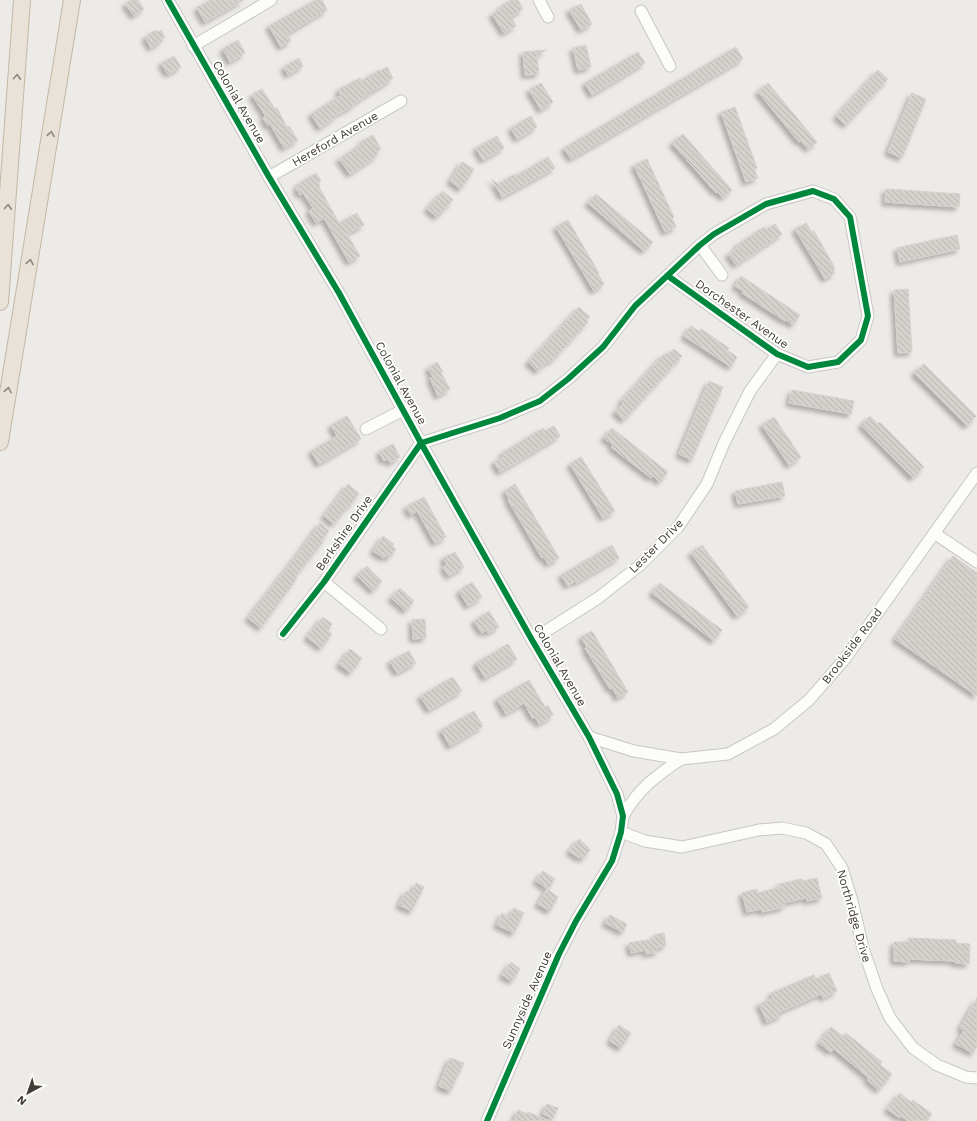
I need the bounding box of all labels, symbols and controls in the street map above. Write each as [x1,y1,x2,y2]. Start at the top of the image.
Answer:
street label: Colonial Avenue [210,58,268,146]
one-way arrow [12,74,21,81]
street label: Hereford Avenue [289,109,381,169]
one-way arrow [46,131,55,137]
one-way arrow [3,204,12,210]
one-way arrow [25,259,34,265]
street label: Dorchester Avenue [693,277,791,351]
street label: Colonial Avenue [372,339,430,427]
one-way arrow [4,387,12,393]
street label: Berkshire Drive [313,493,375,573]
street label: Lester Drive [626,516,686,576]
street label: Brookside Road [819,605,885,687]
street label: Colonial Avenue [531,621,589,709]
street label: Northridge Drive [834,868,874,964]
street label: Sunnyside Avenue [499,949,555,1051]
north arrow [8,1073,48,1113]
text: N [15,1093,29,1108]

